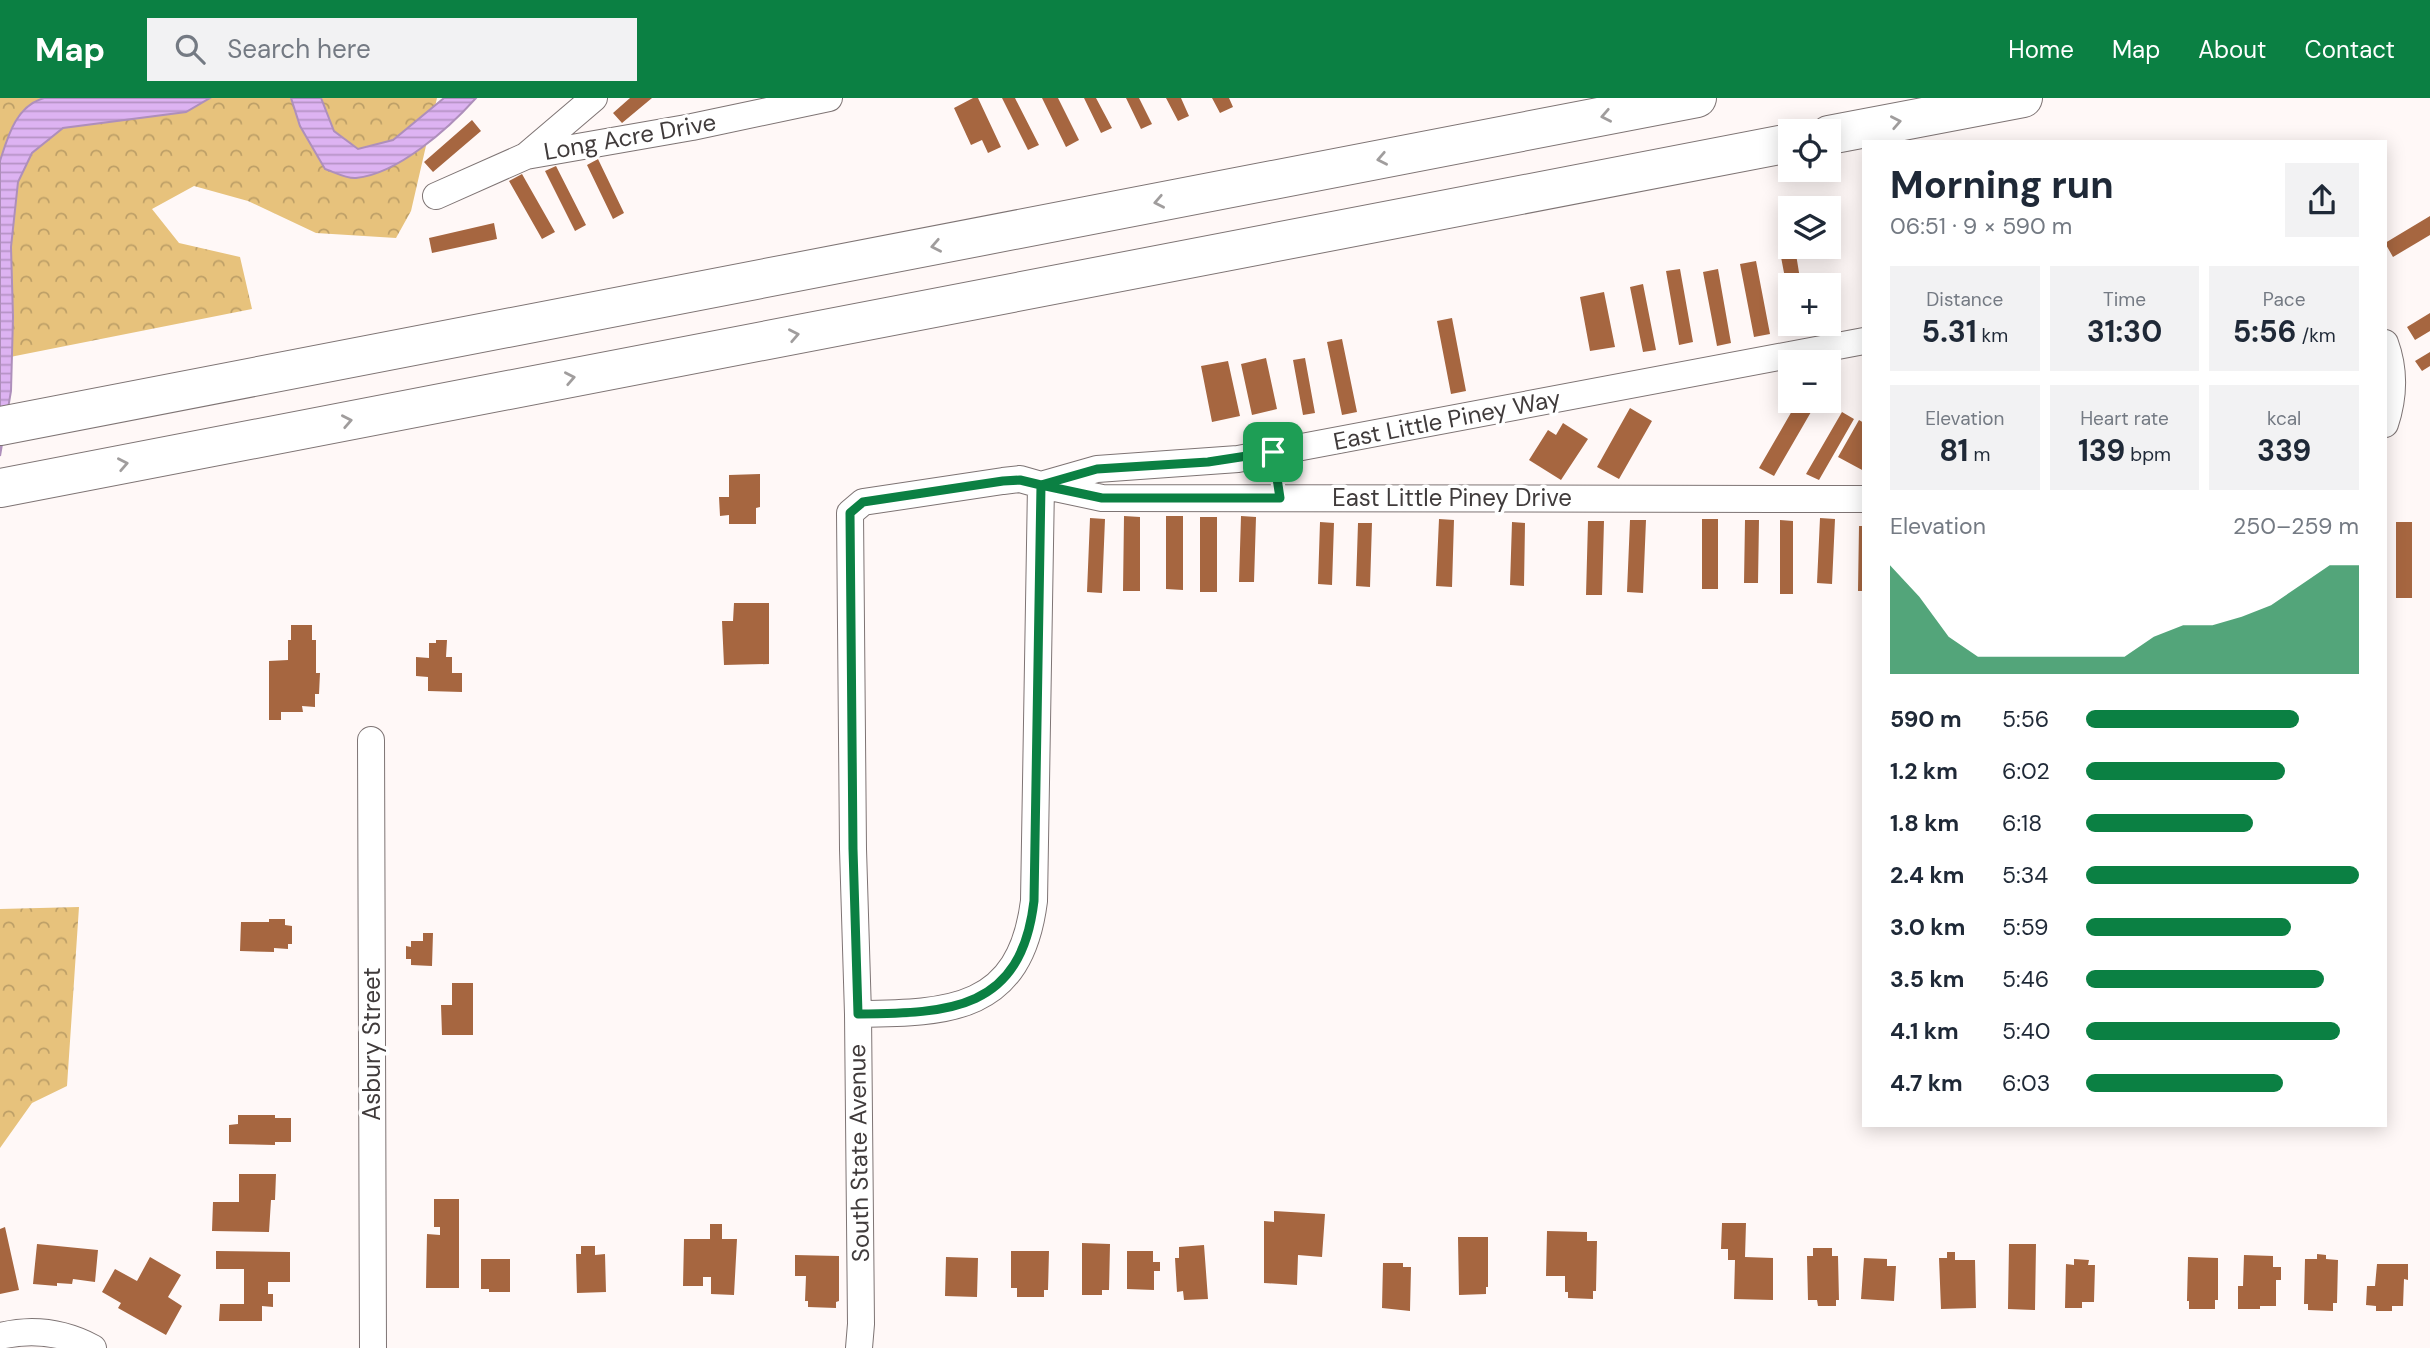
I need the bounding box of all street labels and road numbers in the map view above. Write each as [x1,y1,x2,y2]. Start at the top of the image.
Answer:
street label: Long Acre Drive [541,106,718,167]
street label: East Little Piney Way [1331,382,1563,457]
street label: East Little Piney Drive [1332,482,1572,513]
street label: Asbury Street [356,967,387,1121]
street label: South State Avenue [841,1044,876,1262]

